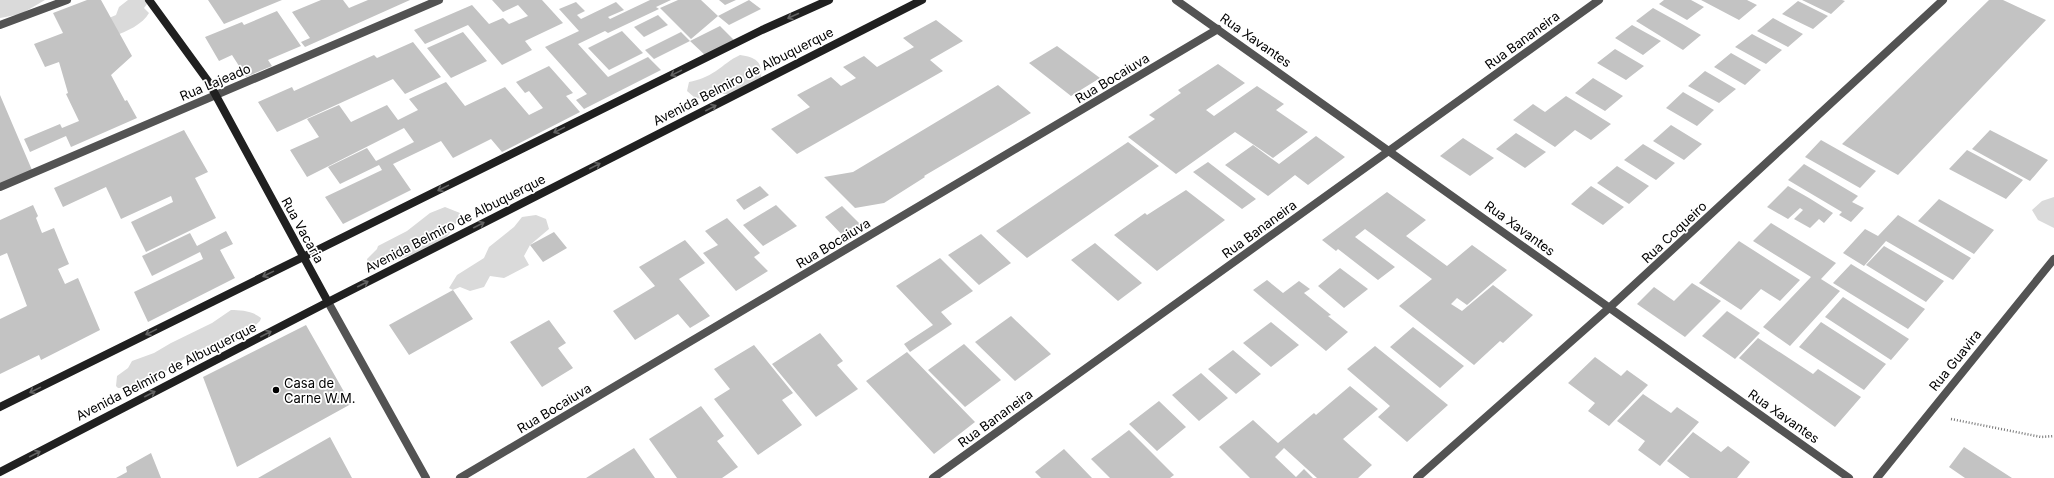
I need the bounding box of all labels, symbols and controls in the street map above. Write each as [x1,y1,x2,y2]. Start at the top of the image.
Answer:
street label: Rua Bananeira [1482,8,1562,72]
street label: Rua Xavantes [1217,10,1295,70]
one-way arrow [787,13,799,20]
street label: Avenida Belmiro de Albuquerque [650,23,836,129]
street label: Rua Bocaiuva [1072,50,1152,106]
street label: Rua Lajeado [177,60,253,104]
one-way arrow [670,70,682,77]
one-way arrow [705,103,717,111]
one-way arrow [554,127,566,134]
one-way arrow [589,162,601,170]
street label: Avenida Belmiro de Albuquerque [362,170,548,276]
one-way arrow [437,185,449,192]
street label: Rua Vacaria [278,194,328,266]
street label: Rua Bananeira [1219,197,1299,261]
street label: Rua Xavantes [1482,197,1558,259]
street label: Rua Coqueiro [1638,198,1710,266]
street label: Rua Bocaiuva [793,215,873,271]
one-way arrow [473,221,485,229]
one-way arrow [262,271,274,279]
one-way arrow [357,280,369,287]
street label: Avenida Belmiro de Albuquerque [73,318,259,424]
street label: Rua Guavira [1925,326,1985,394]
one-way arrow [146,329,158,336]
one-way arrow [259,330,271,338]
place label: Casa de Carne W.M. [284,375,356,406]
street label: Rua Bocaiuva [514,380,594,436]
marker: Casa de Carne W.M. [271,385,281,395]
street label: Rua Bananeira [955,386,1035,450]
street label: Rua Xavantes [1745,386,1823,446]
one-way arrow [29,387,41,394]
one-way arrow [144,390,156,397]
one-way arrow [28,449,40,457]

